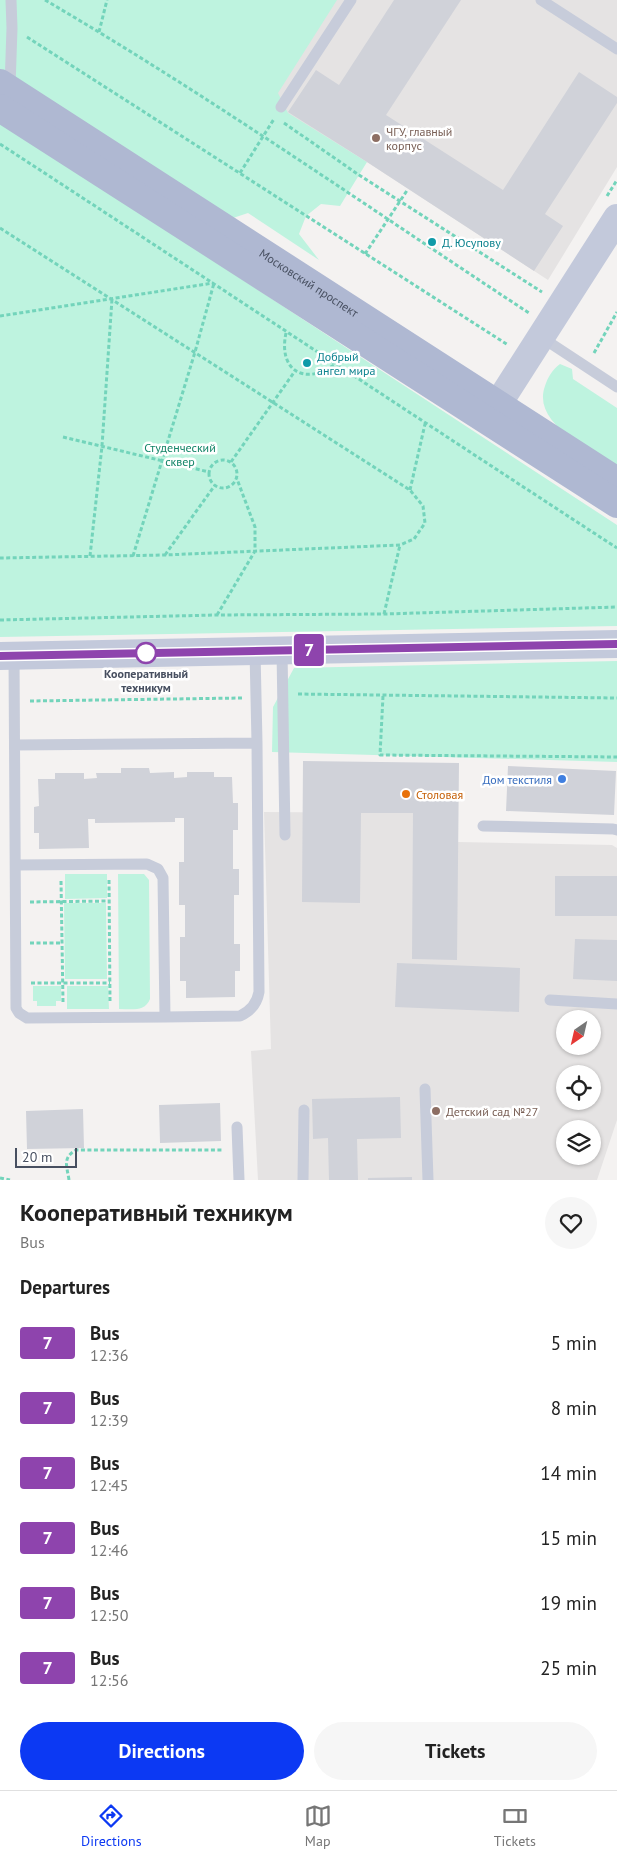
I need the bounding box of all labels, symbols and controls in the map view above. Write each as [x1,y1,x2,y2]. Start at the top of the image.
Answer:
place label: ЧГУ, главный корпус [386,124,452,153]
marker: ЧГУ, главный корпус [370,132,382,144]
place label: Д. Юсупову [442,235,501,250]
marker: Д. Юсупову [426,236,438,248]
street label: Московский проспект [257,245,362,320]
place label: Добрый ангел мира [317,349,376,378]
marker: Добрый ангел мира [301,357,313,369]
park label: Студенческий сквер [144,440,216,469]
line badge: 7 [293,634,325,666]
text: 7 [304,638,314,661]
marker: Кооперативный техникум [135,642,157,664]
place label: Кооперативный техникум [104,666,188,695]
place label: Дом текстиля [483,772,552,787]
marker: Дом текстиля [556,773,568,785]
place label: Столовая [416,787,463,802]
marker: Столовая [400,788,412,800]
north arrow [556,1010,601,1055]
map controls [556,1010,601,1165]
button: locate [556,1065,601,1110]
place label: Детский сад №27 [446,1104,538,1119]
marker: Детский сад №27 [430,1105,442,1117]
button: layers [556,1120,601,1165]
scale bar [15,1145,78,1168]
text: 20 m [22,1148,52,1166]
text: Кооперативный техникум [20,1197,293,1228]
button: heart [545,1197,597,1249]
text: Bus [20,1232,45,1252]
text: Departures [20,1275,110,1299]
text: Bus [90,1321,119,1345]
text: 7 [42,1331,53,1354]
text: 5 min [551,1331,597,1355]
text: 12:36 [90,1345,128,1365]
text: Bus [90,1386,119,1410]
text: 7 [42,1396,53,1419]
text: 8 min [551,1396,597,1420]
text: 12:39 [90,1410,128,1430]
text: Bus [90,1451,119,1475]
text: 7 [42,1461,53,1484]
text: 14 min [540,1461,597,1485]
text: 12:45 [90,1475,128,1495]
text: Bus [90,1516,119,1540]
text: 7 [42,1526,53,1549]
text: 15 min [540,1526,597,1550]
text: 12:46 [90,1540,128,1560]
text: Bus [90,1581,119,1605]
text: 7 [42,1591,53,1614]
text: 19 min [540,1591,597,1615]
text: 12:50 [90,1605,128,1625]
text: Bus [90,1646,119,1670]
text: 7 [42,1656,53,1679]
text: 25 min [540,1656,597,1680]
text: 12:56 [90,1670,128,1690]
button: Directions [20,1722,304,1780]
button: Tickets [314,1722,597,1780]
tab: Directions [81,1802,142,1850]
tab: Map [304,1802,332,1850]
tab: Tickets [494,1802,536,1850]

